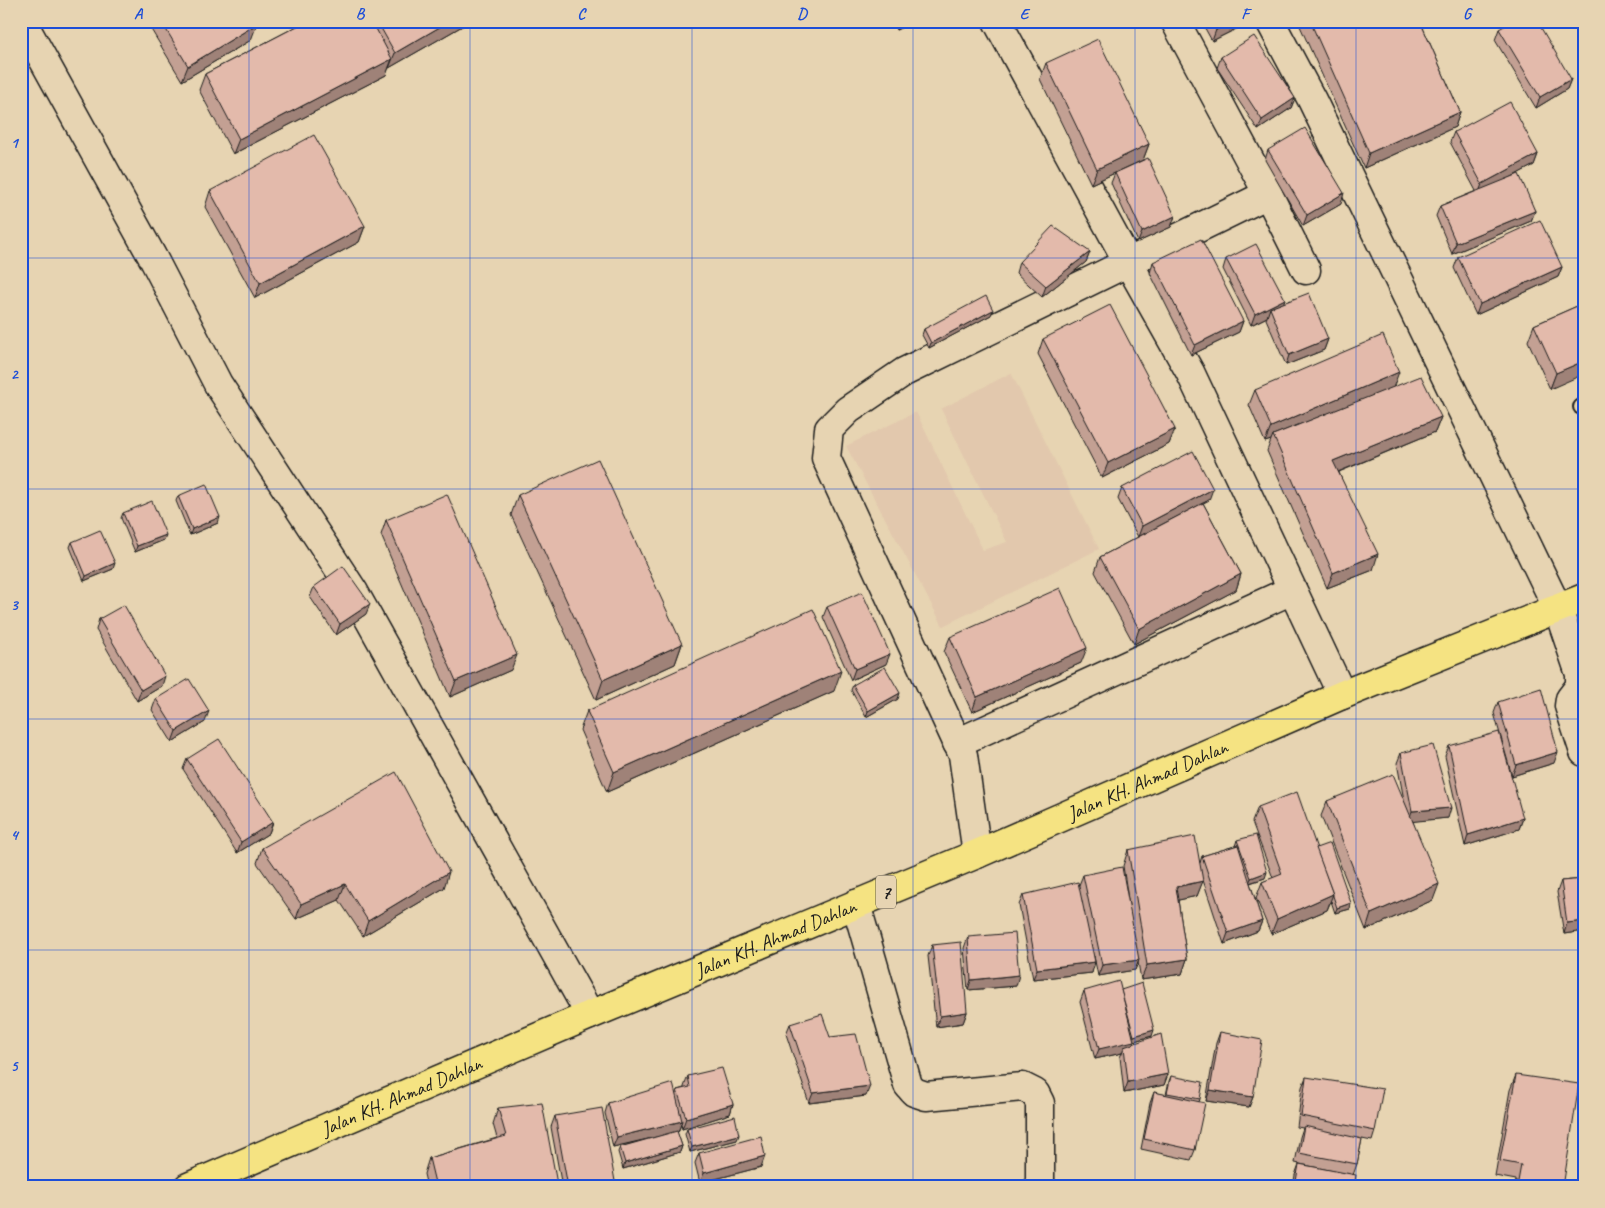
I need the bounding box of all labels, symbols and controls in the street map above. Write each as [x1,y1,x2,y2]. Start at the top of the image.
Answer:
text: A [134,4,144,24]
text: B [356,4,366,24]
text: C [577,4,587,24]
text: D [797,4,808,24]
text: E [1020,4,1031,24]
text: F [1241,4,1252,24]
text: G [1463,4,1473,24]
text: 1 [10,133,19,153]
text: 2 [10,364,19,384]
text: 3 [10,595,19,615]
street label: Jalan KH. Ahmad Dahlan [1062,734,1232,827]
text: 4 [10,825,19,845]
road number: 7 [876,876,896,909]
street label: Jalan KH. Ahmad Dahlan [690,893,861,983]
street label: Jalan KH. Ahmad Dahlan [316,1050,487,1142]
text: 5 [11,1056,20,1076]

